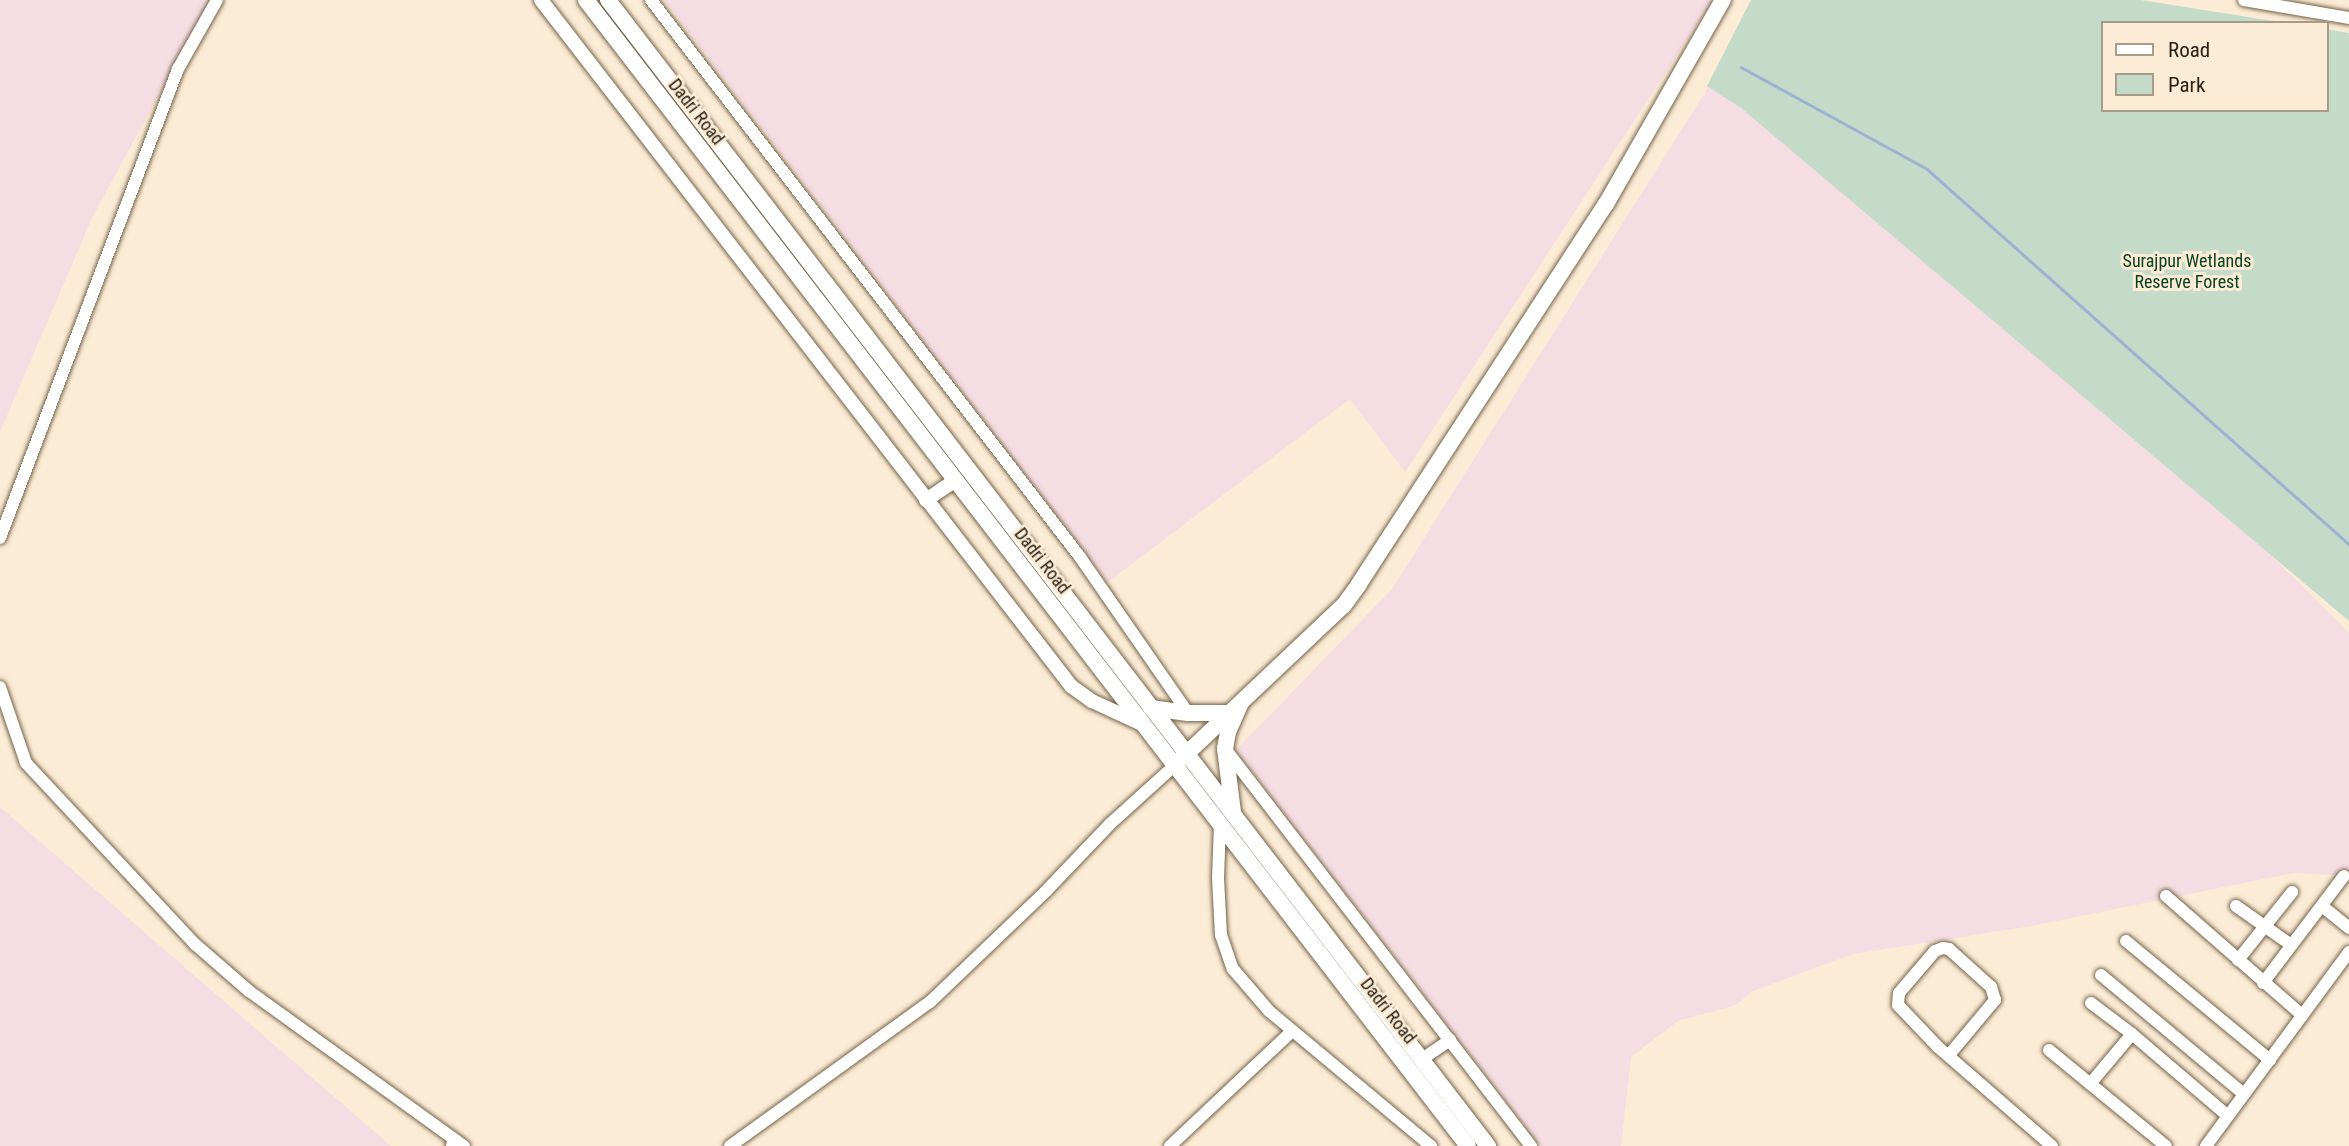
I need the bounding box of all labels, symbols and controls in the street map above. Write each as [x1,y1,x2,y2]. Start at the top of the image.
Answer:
legend [2100,21,2328,112]
text: Road [2168,38,2210,62]
text: Park [2168,73,2205,97]
street label: Dadri Road [664,75,728,149]
park label: Surajpur Wetlands Reserve Forest [2123,251,2251,294]
street label: Dadri Road [1010,524,1074,598]
street label: Dadri Road [1356,974,1420,1048]

